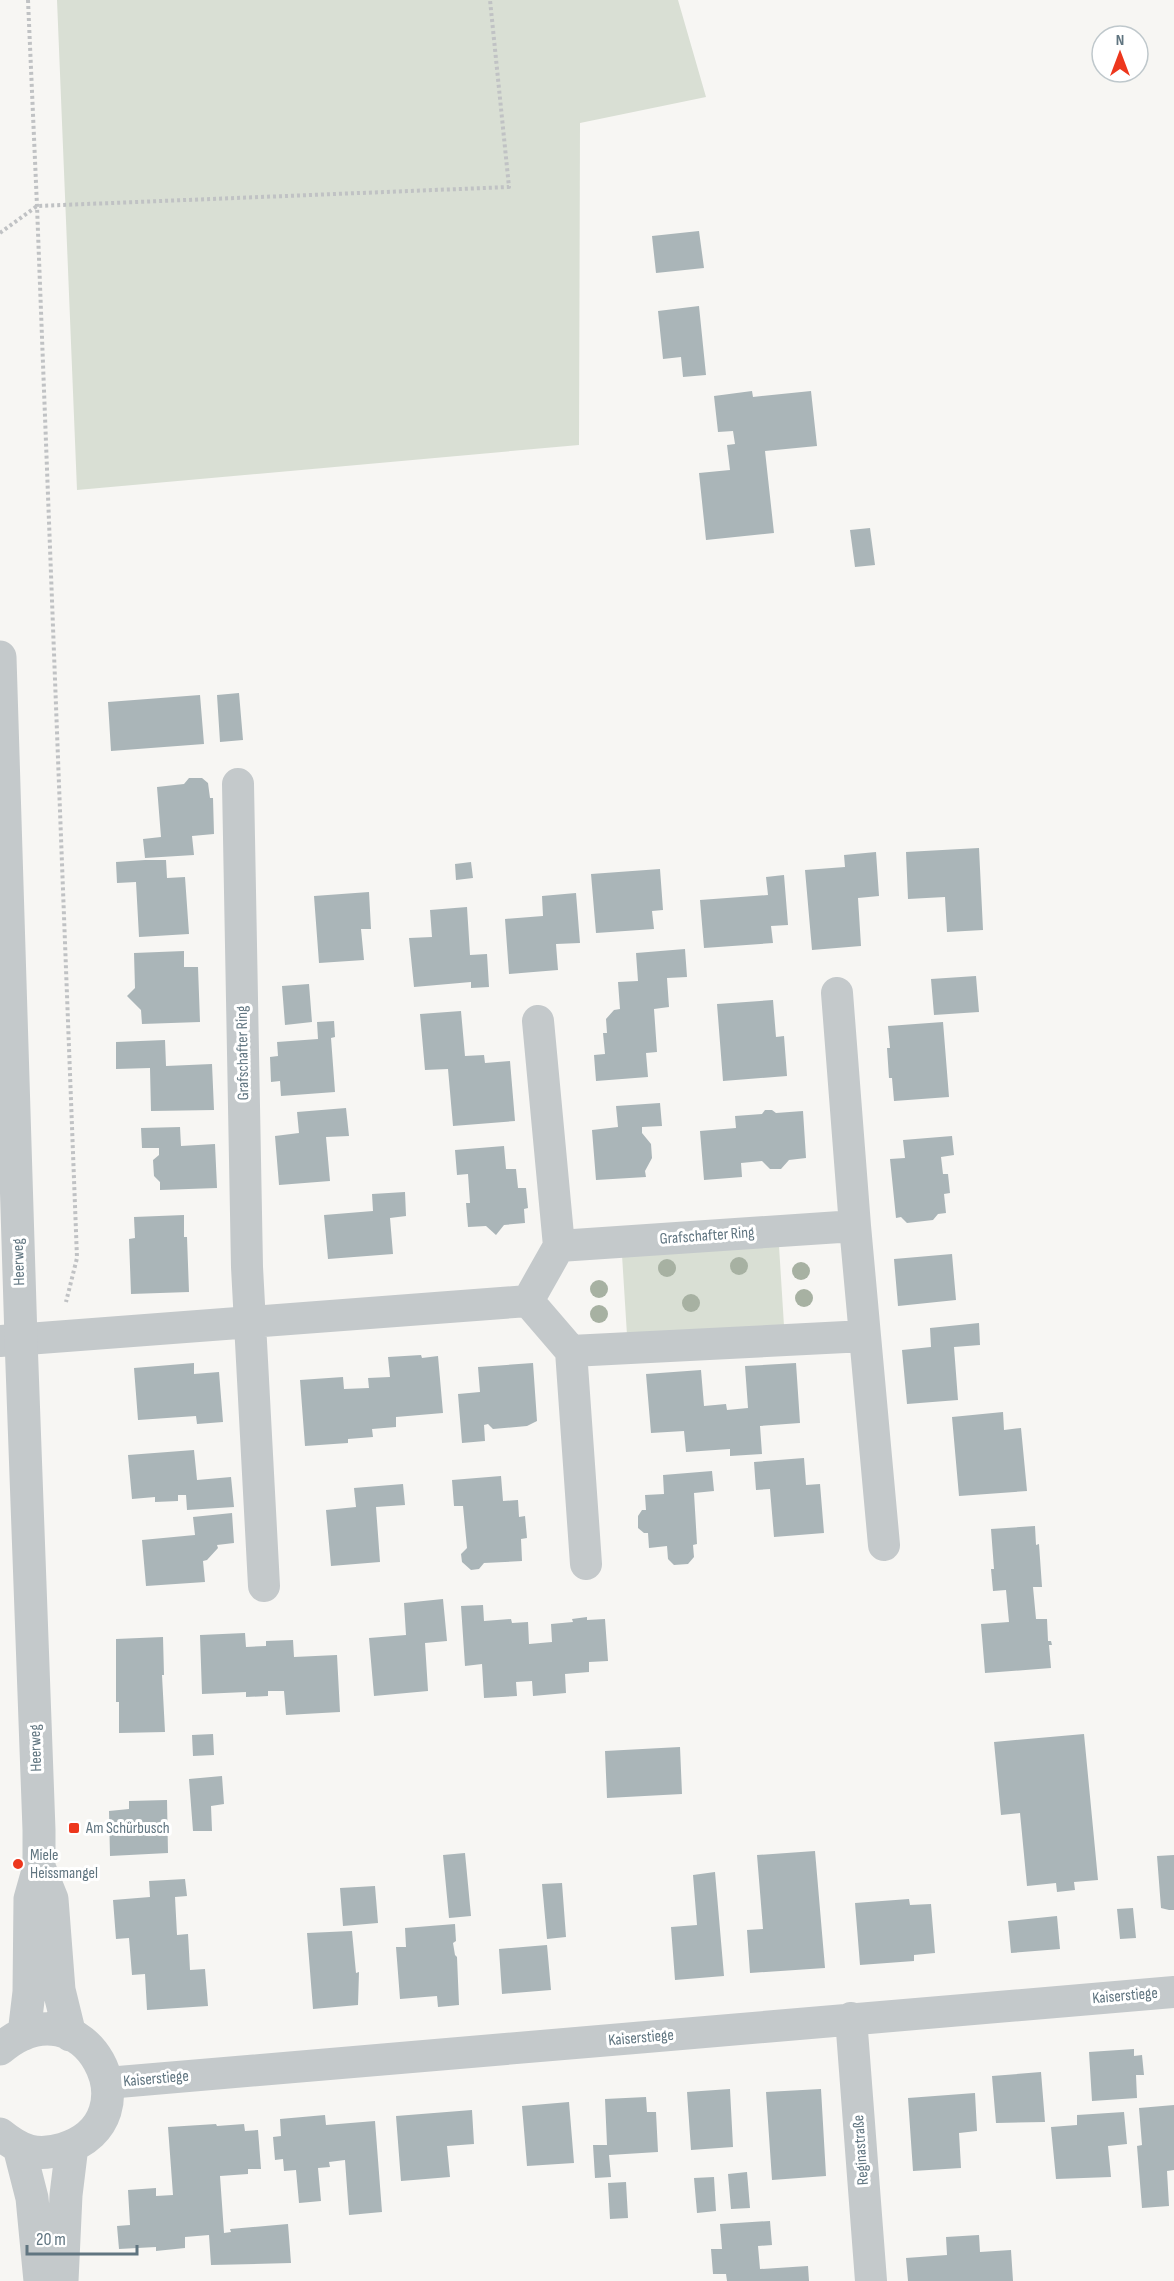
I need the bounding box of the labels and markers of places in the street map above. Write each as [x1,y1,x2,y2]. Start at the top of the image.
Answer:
place label: Am Schürbusch [85,1819,170,1838]
marker: Am Schürbusch [67,1821,81,1835]
place label: Miele Heissmangel [30,1846,98,1883]
marker: Miele Heissmangel [11,1857,25,1871]

